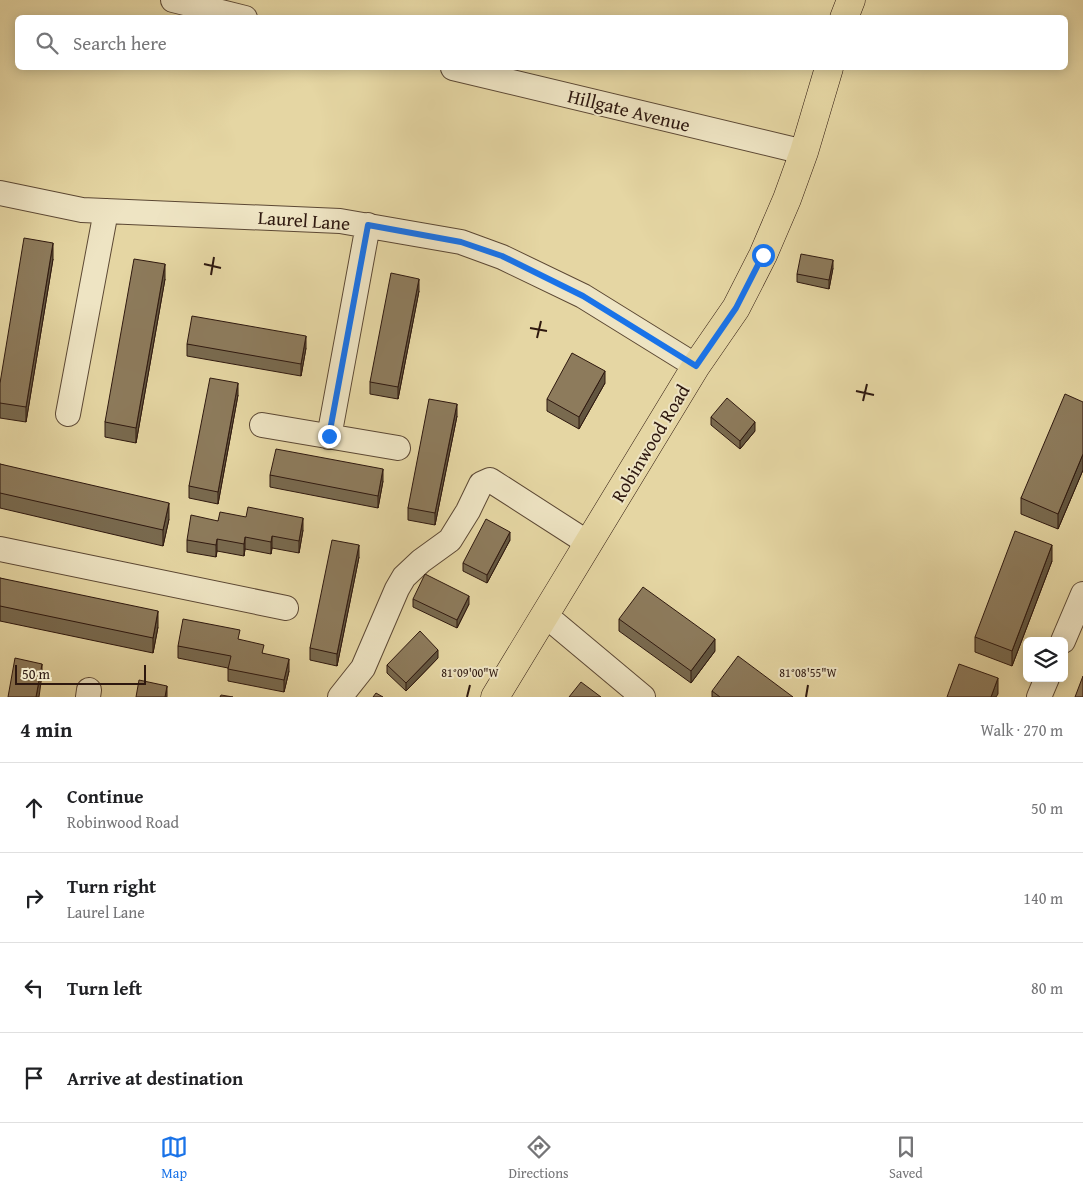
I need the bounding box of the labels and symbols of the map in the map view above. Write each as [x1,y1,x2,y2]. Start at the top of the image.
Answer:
street label: Hillgate Avenue [565,81,693,139]
street label: Laurel Lane [257,203,351,237]
route start [752,244,775,267]
street label: Robinwood Road [604,378,697,507]
route end [318,425,341,448]
scale bar [15,662,146,685]
text: 81°09'00"W [441,664,500,681]
text: 81°08'55"W [779,664,838,681]

